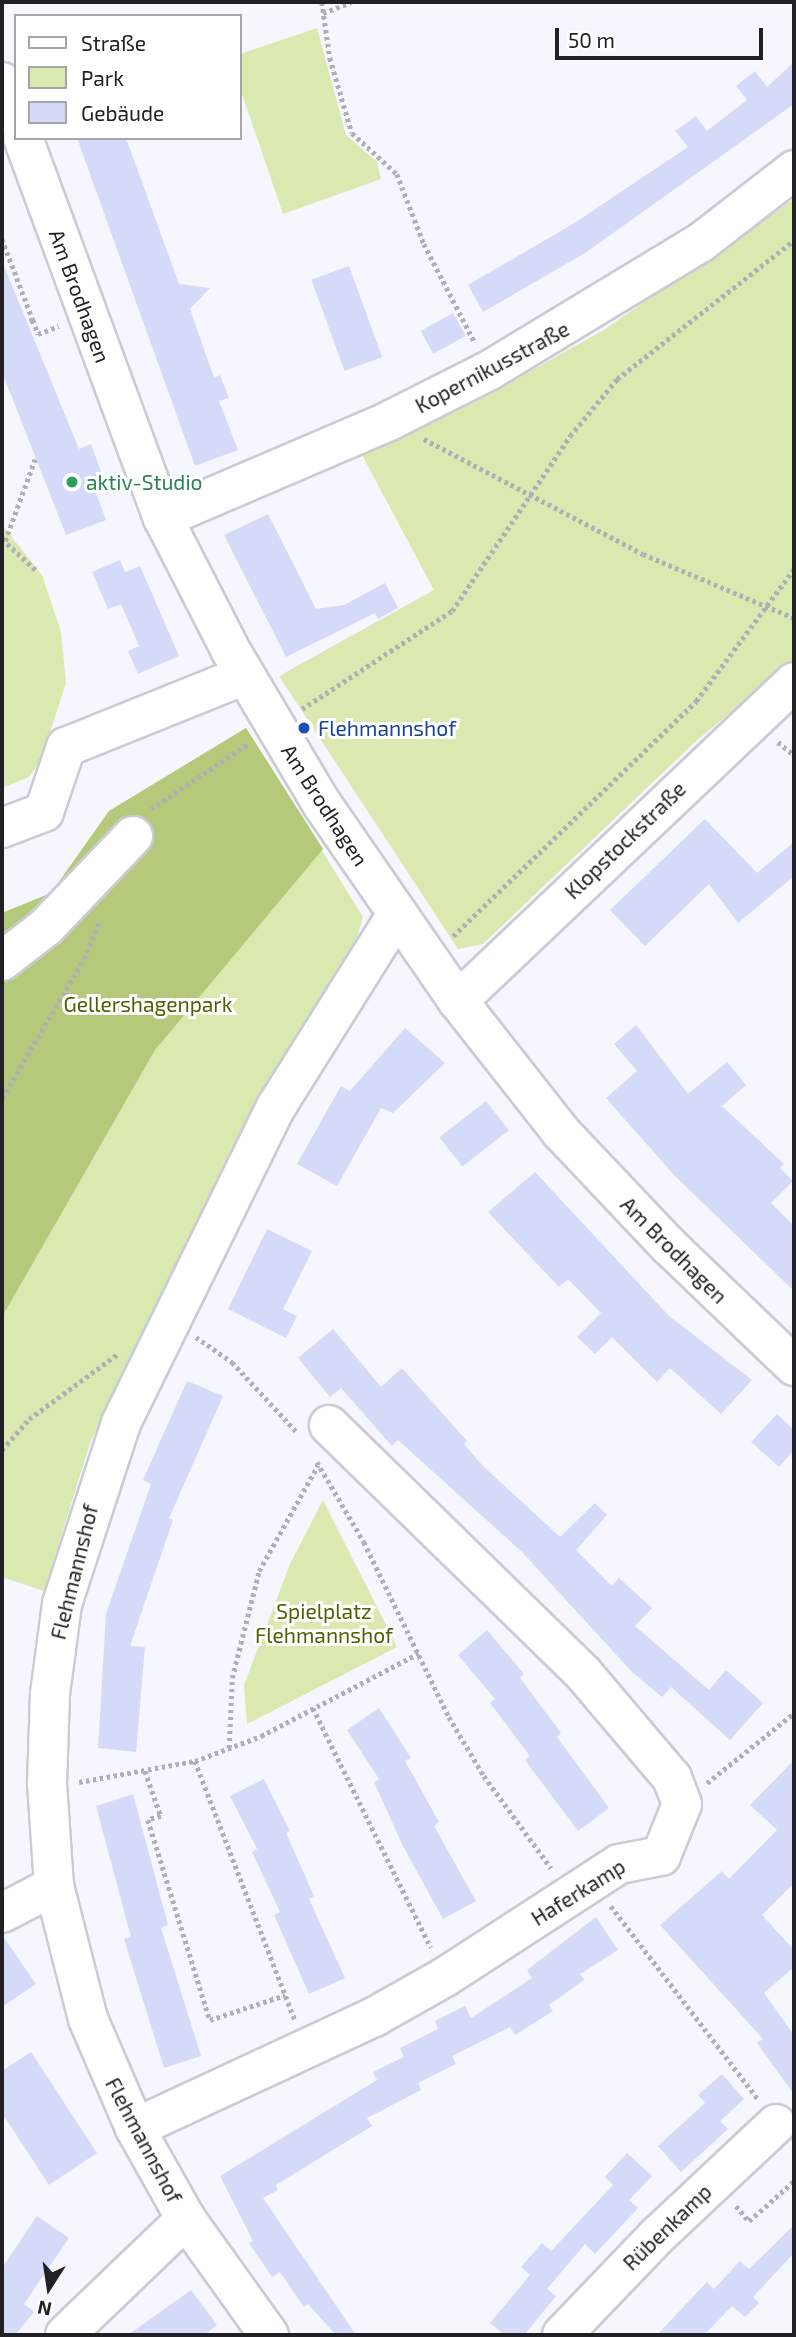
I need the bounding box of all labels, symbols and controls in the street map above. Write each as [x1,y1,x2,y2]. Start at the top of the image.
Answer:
legend [14,14,242,140]
scale bar [558,14,766,58]
text: 50 m [568,27,615,52]
text: Straße [81,30,146,55]
text: Park [81,65,124,90]
text: Gebäude [81,100,164,125]
street label: Am Brodhagen [44,226,116,366]
street label: Kopernikusstraße [411,316,573,418]
place label: aktiv-Studio [86,469,203,495]
marker: aktiv-Studio [64,474,80,490]
place label: Flehmannshof [318,715,456,741]
marker: Flehmannshof [296,720,312,736]
street label: Am Brodhagen [276,739,374,871]
street label: Klopstockstraße [559,776,691,904]
park label: Gellershagenpark [64,991,232,1017]
street label: Am Brodhagen [616,1192,732,1308]
street label: Flehmannshof [45,1502,103,1642]
park label: Spielplatz Flehmannshof [255,1598,393,1648]
street label: Haferkamp [526,1853,630,1931]
street label: Flehmannshof [100,2073,188,2207]
street label: Rübenkamp [618,2179,716,2275]
north arrow [14,2253,84,2323]
text: N [35,2296,54,2322]

